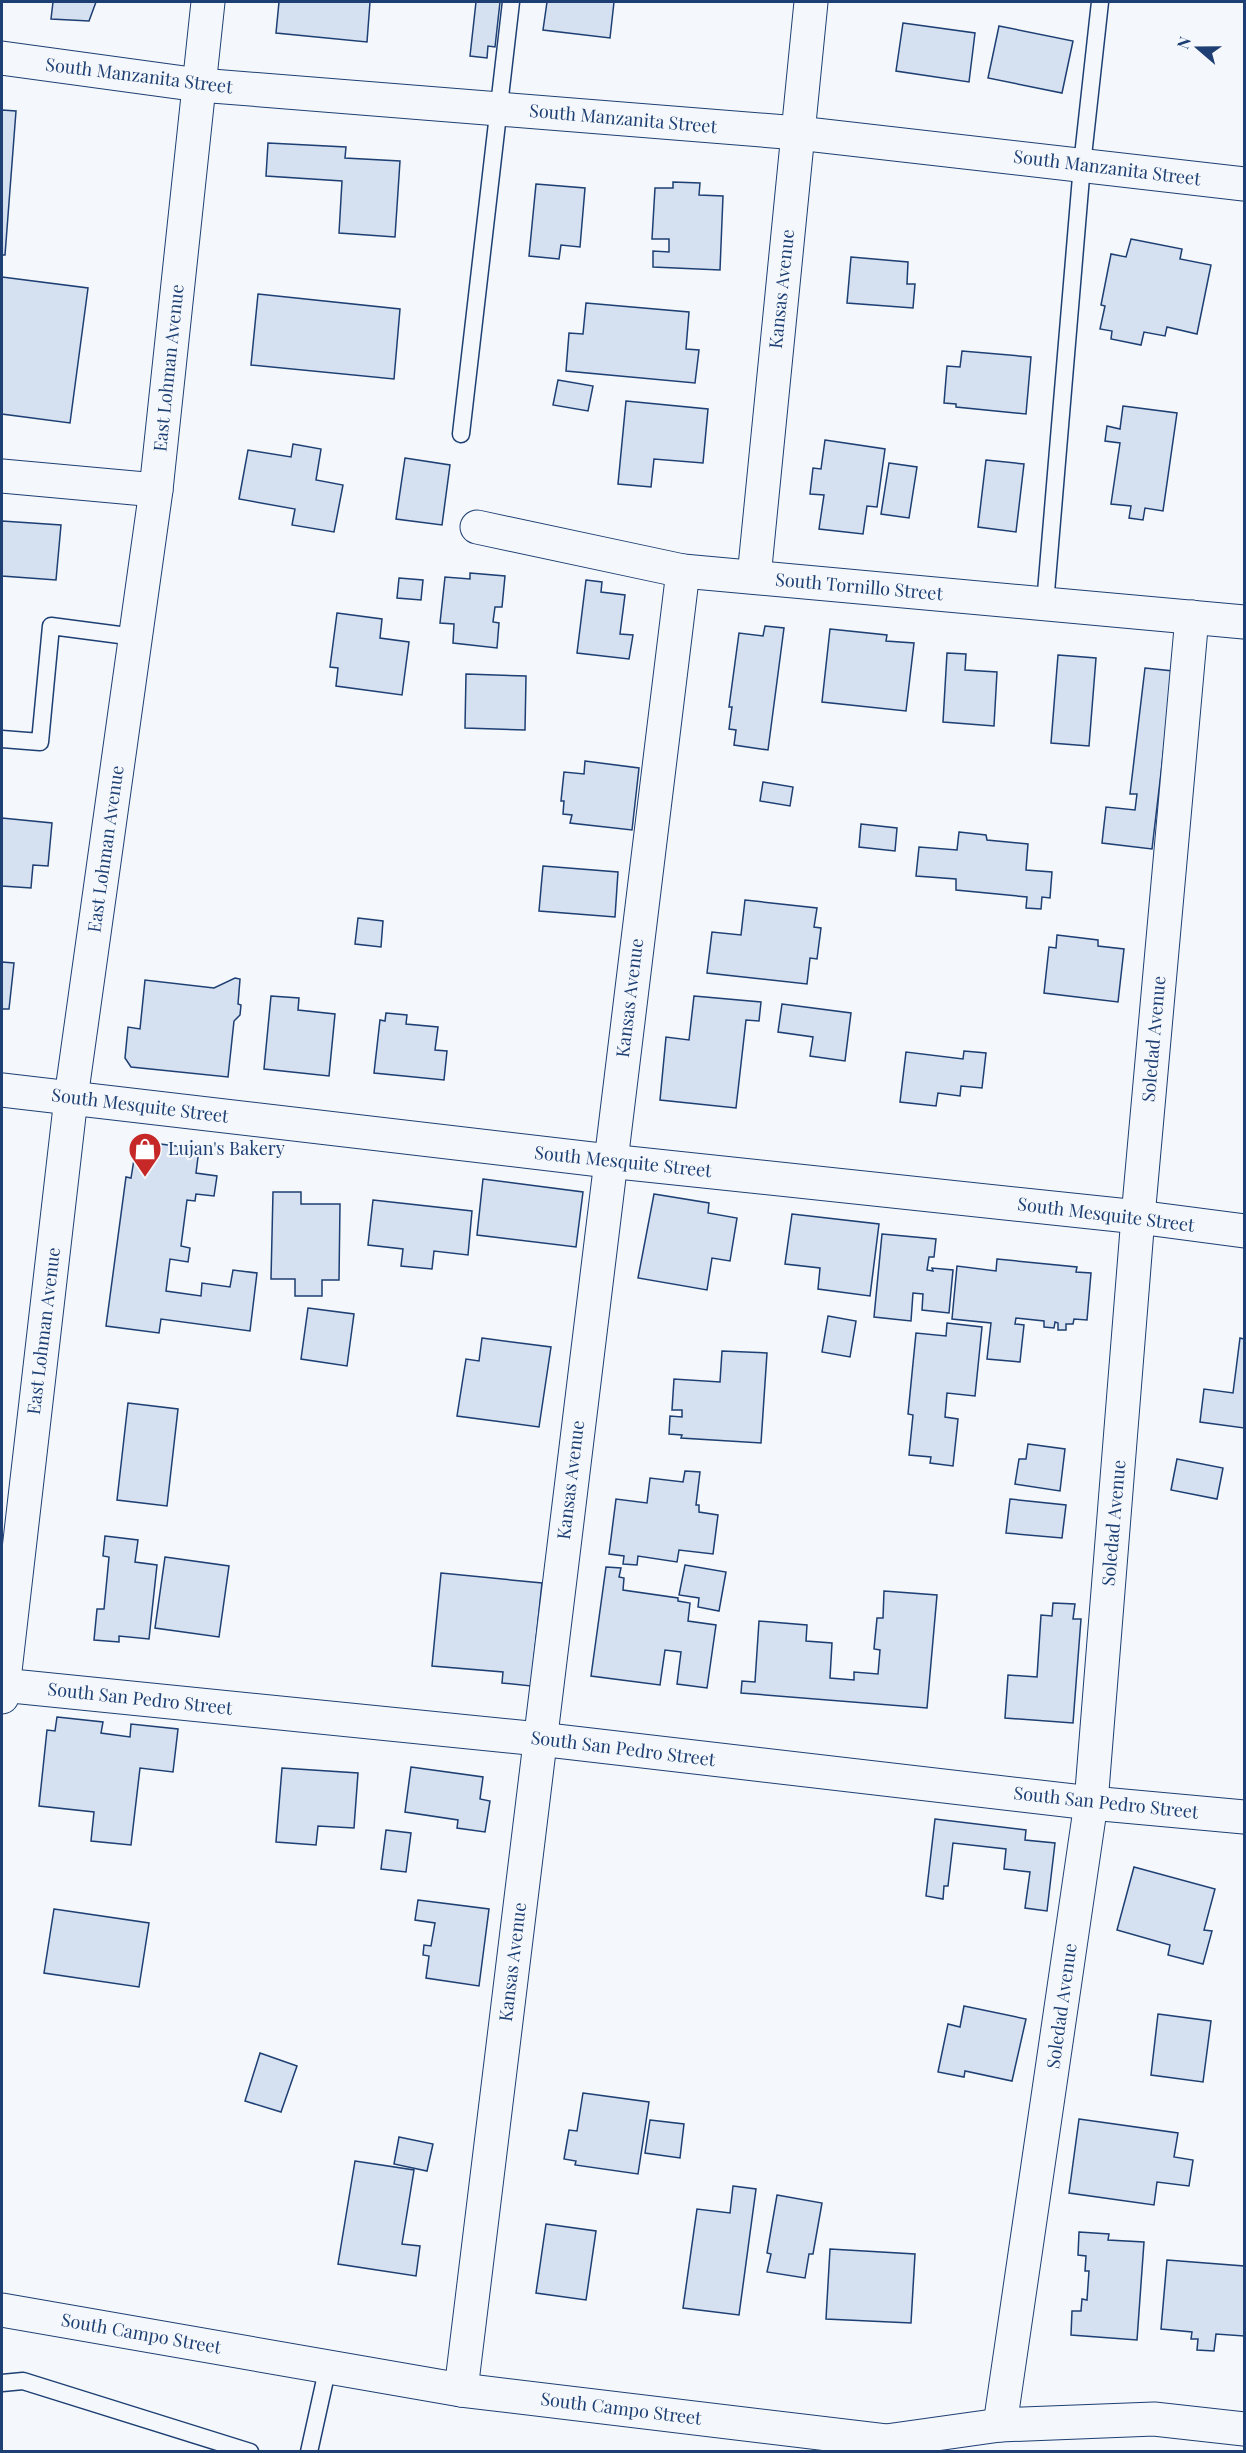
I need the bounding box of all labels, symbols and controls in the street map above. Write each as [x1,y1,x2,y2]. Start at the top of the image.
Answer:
north arrow [1168,18,1228,78]
text: N [1172,33,1195,52]
street label: South Manzanita Street [44,52,235,98]
street label: South Manzanita Street [528,98,719,138]
street label: South Manzanita Street [1012,144,1203,190]
street label: Kansas Avenue [763,228,799,350]
street label: East Lohman Avenue [147,283,189,453]
street label: South Tornillo Street [774,567,945,605]
street label: East Lohman Avenue [81,764,129,934]
street label: Kansas Avenue [610,937,648,1059]
street label: Soledad Avenue [1136,975,1170,1103]
street label: South Mesquite Street [50,1082,231,1128]
shop icon: Lujan's Bakery [127,1131,163,1178]
place label: Lujan's Bakery [168,1136,285,1160]
street label: South Mesquite Street [533,1140,714,1182]
street label: South Mesquite Street [1016,1191,1197,1237]
street label: East Lohman Avenue [21,1246,65,1416]
street label: Kansas Avenue [551,1419,589,1541]
street label: Soledad Avenue [1096,1459,1130,1587]
street label: South San Pedro Street [47,1676,234,1720]
street label: South San Pedro Street [530,1725,717,1771]
street label: South San Pedro Street [1013,1780,1200,1824]
street label: Kansas Avenue [493,1901,531,2023]
street label: Soledad Avenue [1040,1941,1082,2070]
street label: South Campo Street [59,2307,224,2359]
street label: South Campo Street [539,2386,704,2430]

